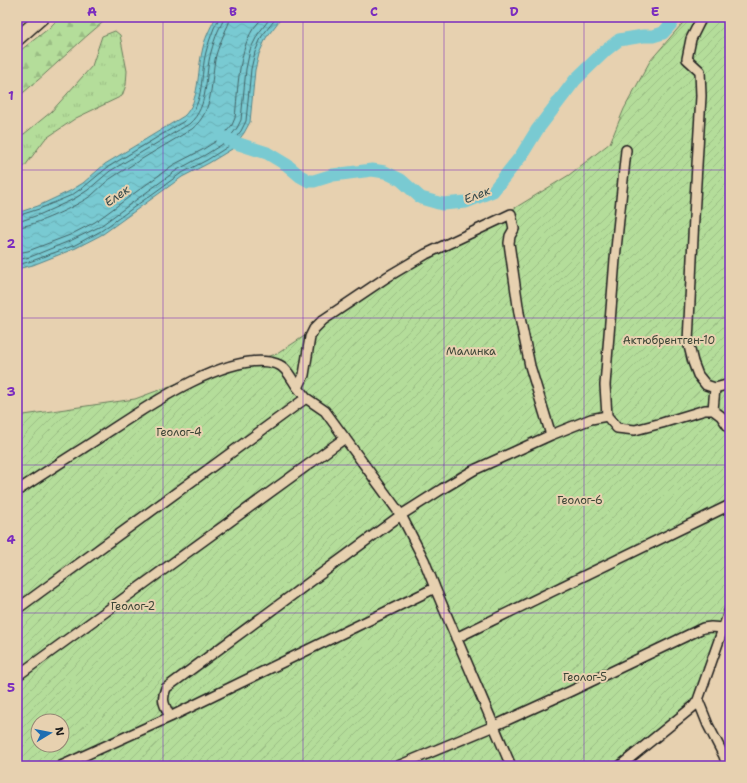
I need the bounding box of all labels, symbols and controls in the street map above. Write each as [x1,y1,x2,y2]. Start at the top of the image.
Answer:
text: A [87,3,97,20]
text: B [229,3,237,20]
text: C [370,3,378,20]
text: D [509,3,519,20]
text: E [651,3,660,20]
text: 1 [8,87,14,104]
water label: Елек [101,181,133,210]
water label: Елек [461,182,493,208]
text: 2 [6,235,16,252]
park label: Актюбрентген-10 [623,333,715,348]
park label: Малинка [446,344,496,359]
text: 3 [6,383,16,400]
park label: Геолог-4 [156,425,202,440]
park label: Геолог-6 [557,493,603,508]
text: 4 [6,531,16,548]
park label: Геолог-2 [111,599,155,614]
park label: Геолог-5 [563,670,607,685]
text: 5 [7,679,15,696]
north arrow [30,713,70,753]
text: N [51,726,68,737]

